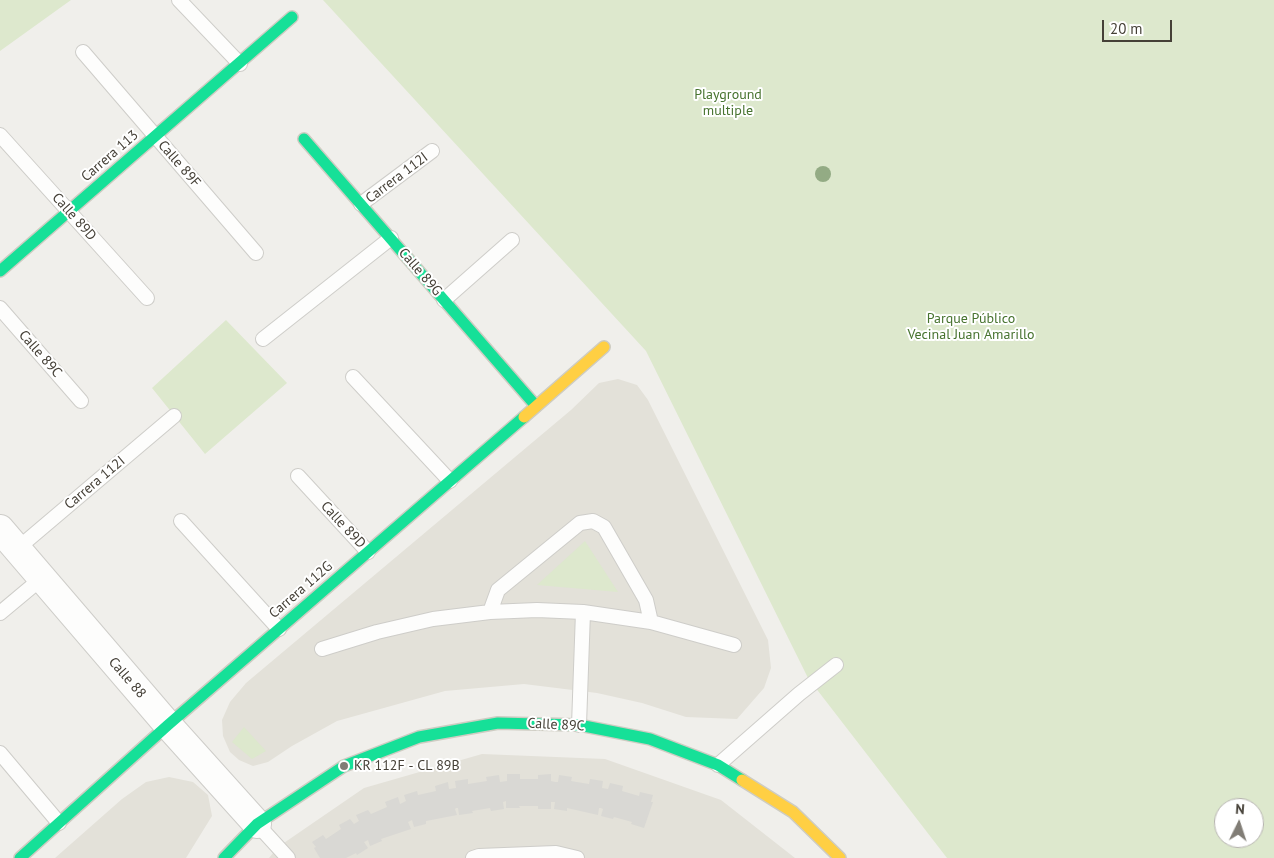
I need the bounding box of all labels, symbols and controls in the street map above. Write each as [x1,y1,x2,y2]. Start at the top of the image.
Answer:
scale bar [1104,10,1174,42]
text: 20 m [1110,19,1143,38]
park label: Playground multiple [694,87,762,120]
street label: Carrera 113 [78,127,142,185]
street label: Calle 89F [154,137,204,191]
street label: Carrera 112I [362,149,432,207]
street label: Calle 89D [48,190,100,244]
street label: Calle 89G [395,245,445,299]
park label: Parque Público Vecinal Juan Amarillo [907,311,1035,344]
street label: Calle 89C [15,327,65,381]
street label: Carrera 112I [61,453,129,513]
street label: Calle 89D [317,498,369,552]
street label: Carrera 112G [266,558,336,622]
street label: Calle 88 [105,654,149,702]
street label: Calle 89C [527,715,585,735]
place label: KR 112F - CL 89B [354,758,460,774]
marker: KR 112F - CL 89B [338,760,350,772]
north arrow [1214,798,1264,848]
text: N [1235,800,1245,818]

